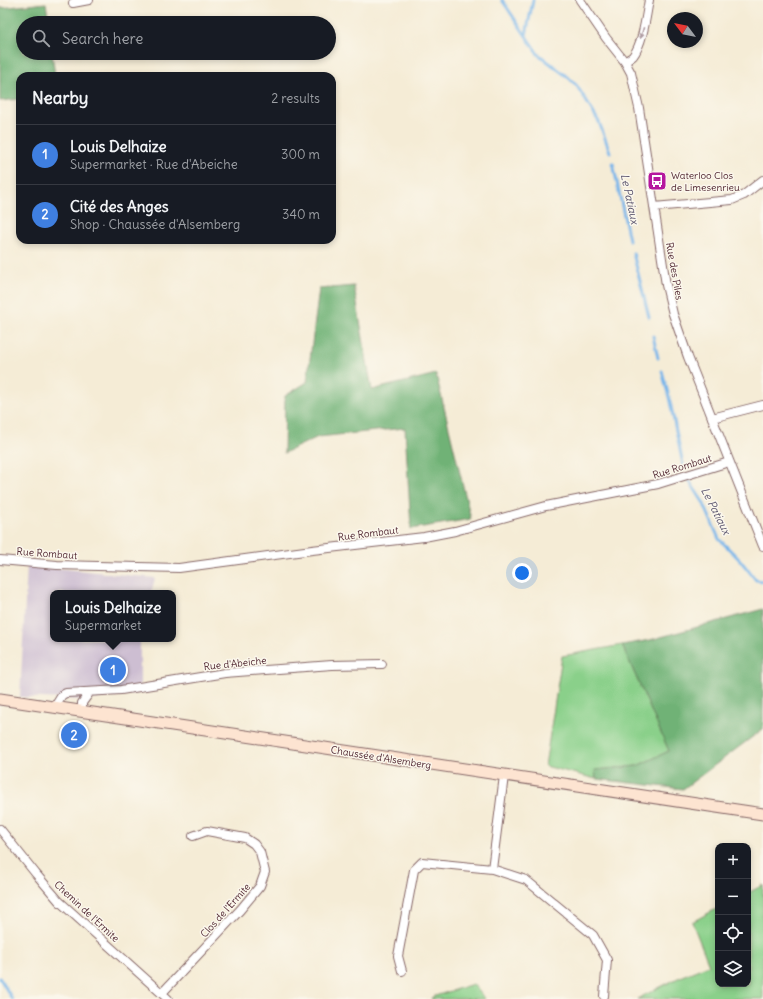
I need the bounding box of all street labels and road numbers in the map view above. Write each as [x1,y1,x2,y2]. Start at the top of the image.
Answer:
street label: Rue des Piles [663,241,686,301]
street label: Rue Rombaut [651,451,714,482]
street label: Rue Rombaut [337,523,400,544]
street label: Rue Rombaut [16,545,78,562]
street label: Rue d'Abeiche [203,654,267,673]
street label: Chaussée d'Alsemberg [330,743,432,772]
street label: Chemin de l'Ermite [51,878,122,945]
street label: Clos de l'Ermite [198,880,253,940]

